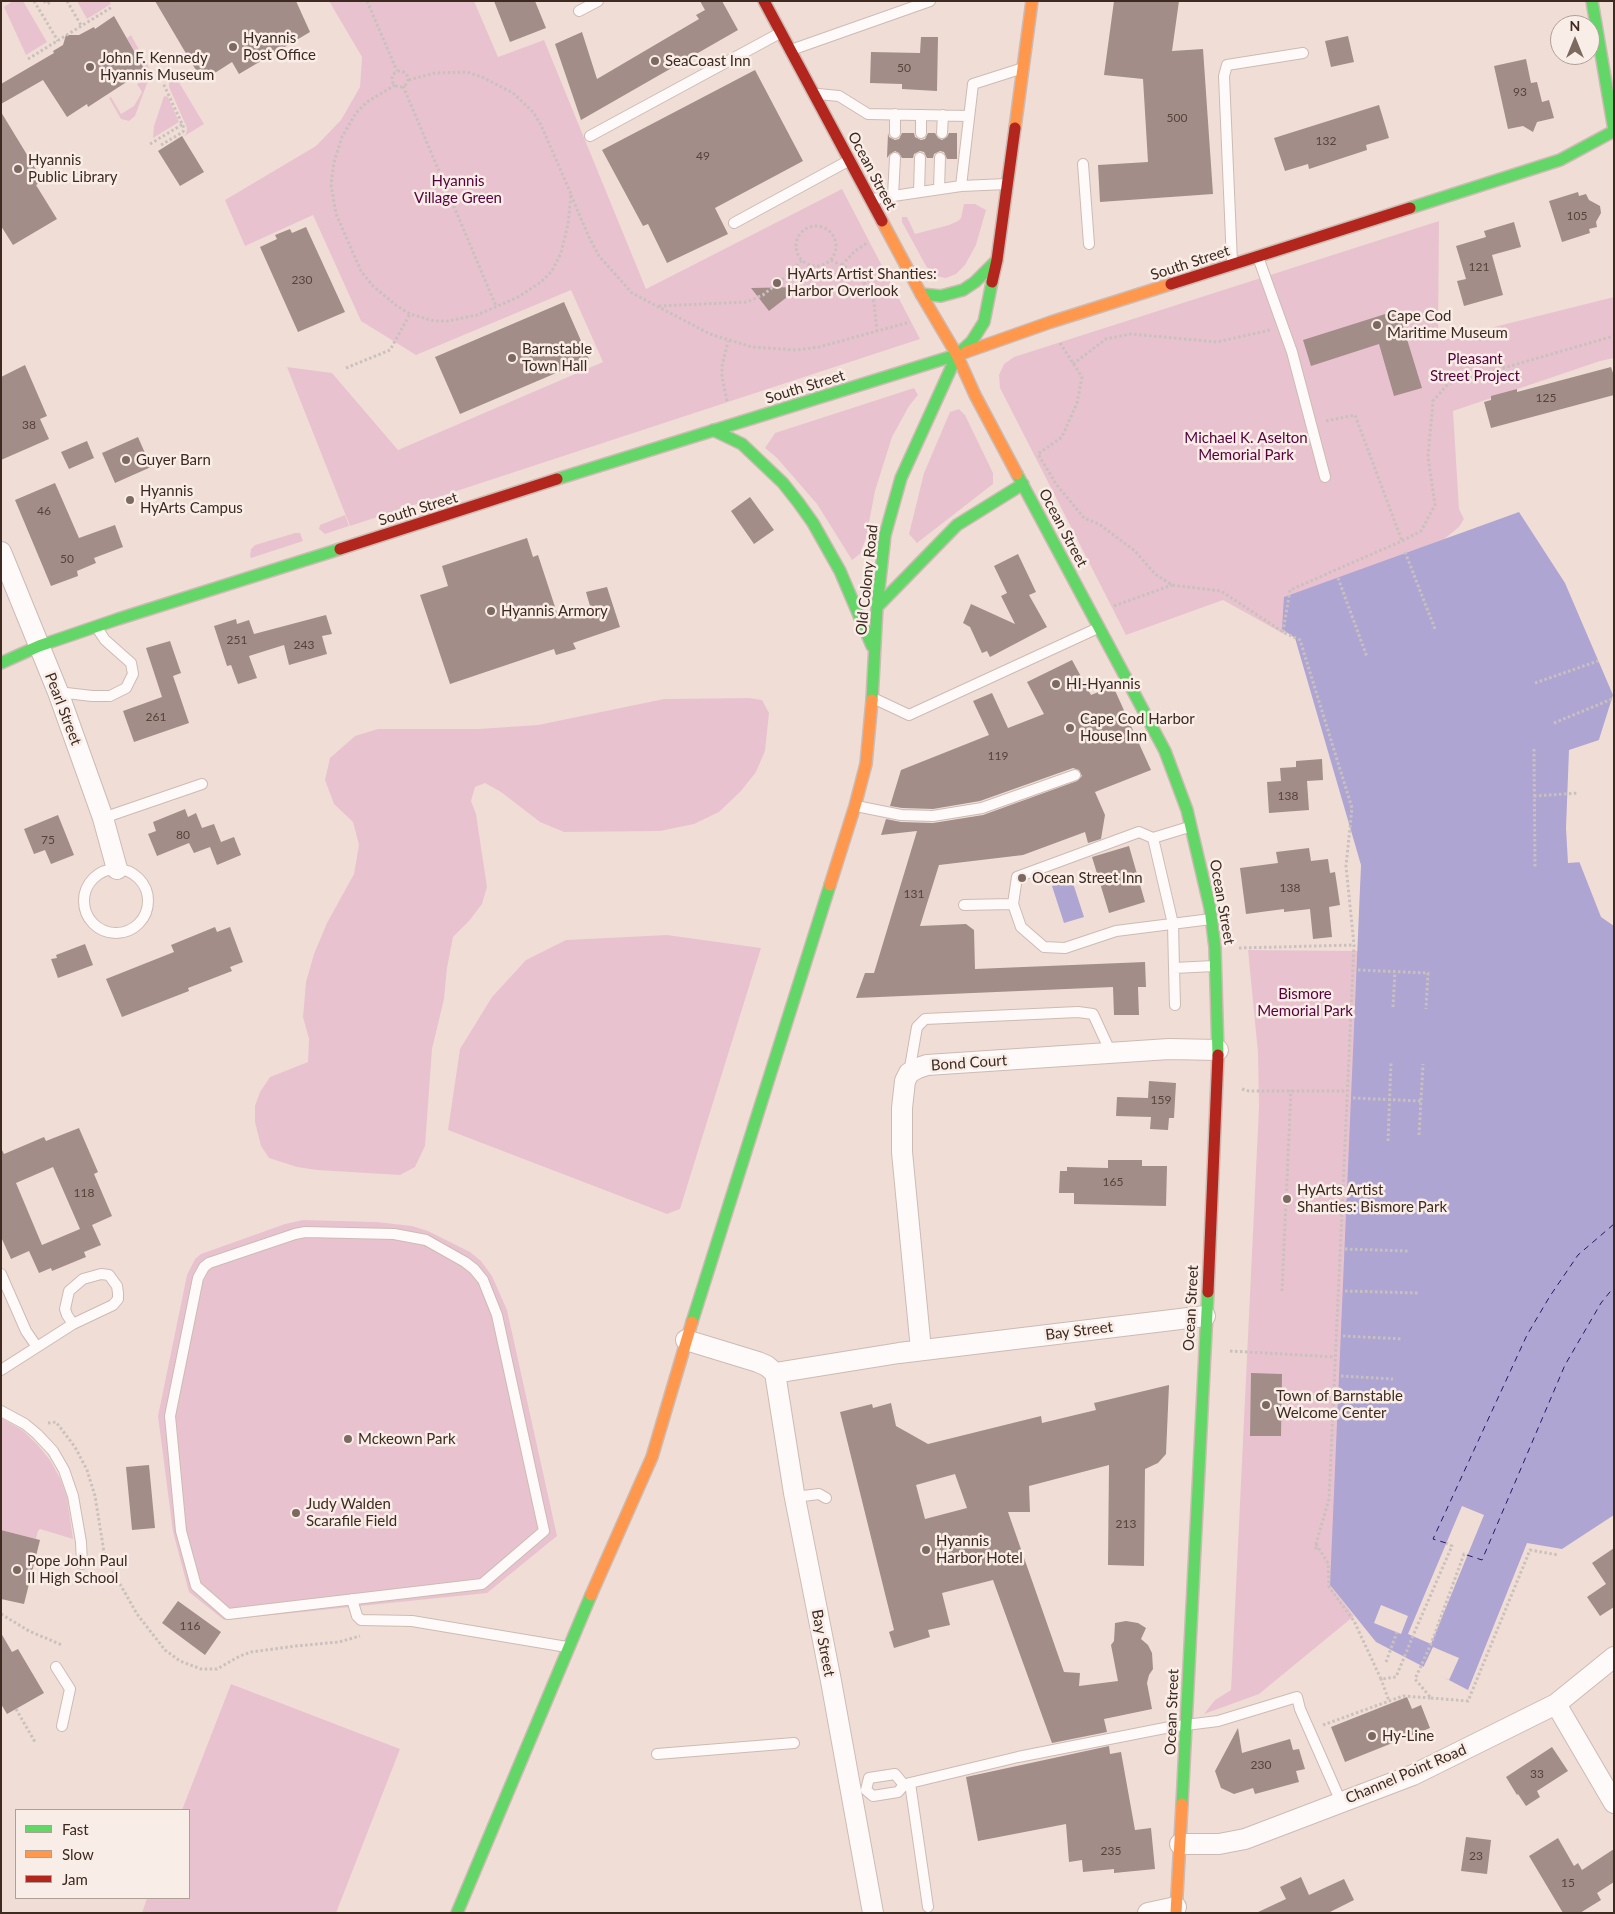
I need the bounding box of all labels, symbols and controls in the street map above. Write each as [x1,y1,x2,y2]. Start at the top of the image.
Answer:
north arrow [1550,15,1600,65]
text: N [1570,17,1580,34]
place label: Hyannis Post Office [243,29,316,64]
marker: Hyannis Post Office [227,41,239,53]
place label: John F. Kennedy Hyannis Museum [100,49,214,84]
place label: SeaCoast Inn [665,52,751,70]
marker: SeaCoast Inn [649,55,661,67]
marker: John F. Kennedy Hyannis Museum [84,61,96,73]
house number: 50 [897,61,911,75]
house number: 93 [1513,85,1527,99]
house number: 500 [1167,111,1187,125]
street label: Ocean Street [844,129,900,213]
house number: 132 [1316,134,1336,148]
house number: 49 [696,149,710,163]
place label: Hyannis Public Library [28,151,118,186]
marker: Hyannis Public Library [12,163,24,175]
park label: Hyannis Village Green [414,172,502,207]
house number: 105 [1567,209,1587,223]
street label: South Street [1148,242,1232,284]
house number: 121 [1469,260,1489,274]
place label: HyArts Artist Shanties: Harbor Overlook [787,265,937,300]
house number: 230 [292,273,312,287]
marker: HyArts Artist Shanties: Harbor Overlook [771,277,783,289]
place label: Cape Cod Maritime Museum [1387,307,1508,342]
marker: Cape Cod Maritime Museum [1371,319,1383,331]
place label: Barnstable Town Hall [522,340,592,375]
park label: Pleasant Street Project [1430,350,1520,385]
marker: Barnstable Town Hall [506,352,518,364]
street label: South Street [763,366,847,408]
house number: 125 [1536,391,1556,405]
house number: 38 [22,418,36,432]
park label: Michael K. Aselton Memorial Park [1184,429,1308,464]
place label: Guyer Barn [136,451,211,469]
marker: Guyer Barn [120,454,132,466]
place label: Hyannis HyArts Campus [140,482,243,517]
street label: Ocean Street [1035,486,1091,570]
street label: South Street [376,488,460,530]
marker: Hyannis HyArts Campus [124,494,136,506]
house number: 46 [37,504,51,518]
street label: Old Colony Road [852,524,882,636]
house number: 50 [60,552,74,566]
place label: Hyannis Armory [501,602,608,620]
marker: Hyannis Armory [485,605,497,617]
house number: 251 [227,633,247,647]
house number: 243 [294,638,314,652]
street label: Pearl Street [41,670,85,748]
place label: HI-Hyannis [1066,675,1140,693]
marker: HI-Hyannis [1050,678,1062,690]
house number: 261 [146,710,166,724]
place label: Cape Cod Harbor House Inn [1080,710,1195,745]
marker: Cape Cod Harbor House Inn [1064,722,1076,734]
house number: 119 [988,749,1008,763]
house number: 138 [1278,789,1298,803]
house number: 80 [176,828,190,842]
house number: 75 [41,833,55,847]
street label: Ocean Street [1206,858,1238,946]
place label: Ocean Street Inn [1032,869,1143,887]
marker: Ocean Street Inn [1016,872,1028,884]
house number: 138 [1280,881,1300,895]
house number: 131 [904,887,924,901]
park label: Bismore Memorial Park [1257,985,1353,1020]
street label: Bond Court [930,1051,1008,1075]
house number: 159 [1151,1093,1171,1107]
house number: 165 [1103,1175,1123,1189]
place label: HyArts Artist Shanties: Bismore Park [1297,1181,1447,1216]
house number: 118 [74,1186,94,1200]
marker: HyArts Artist Shanties: Bismore Park [1281,1193,1293,1205]
street label: Ocean Street [1180,1265,1202,1351]
street label: Bay Street [1044,1318,1114,1344]
place label: Town of Barnstable Welcome Center [1276,1387,1403,1422]
marker: Town of Barnstable Welcome Center [1260,1399,1272,1411]
place label: Mckeown Park [358,1430,456,1448]
marker: Mckeown Park [342,1433,354,1445]
place label: Judy Walden Scarafile Field [306,1495,397,1530]
marker: Judy Walden Scarafile Field [290,1507,302,1519]
house number: 213 [1116,1517,1136,1531]
place label: Hyannis Harbor Hotel [936,1532,1023,1567]
marker: Hyannis Harbor Hotel [920,1544,932,1556]
place label: Pope John Paul II High School [27,1552,128,1587]
marker: Pope John Paul II High School [11,1564,23,1576]
street label: Bay Street [808,1608,838,1678]
house number: 116 [180,1619,200,1633]
street label: Ocean Street [1162,1669,1182,1755]
place label: Hy-Line [1382,1727,1434,1745]
marker: Hy-Line [1366,1730,1378,1742]
street label: Channel Point Road [1343,1740,1469,1808]
house number: 230 [1251,1758,1271,1772]
house number: 33 [1530,1767,1544,1781]
legend [15,1809,190,1899]
text: Fast [62,1820,89,1838]
house number: 235 [1101,1844,1121,1858]
text: Slow [62,1845,94,1863]
house number: 23 [1469,1849,1483,1863]
text: Jam [62,1870,88,1888]
house number: 15 [1561,1876,1575,1890]

